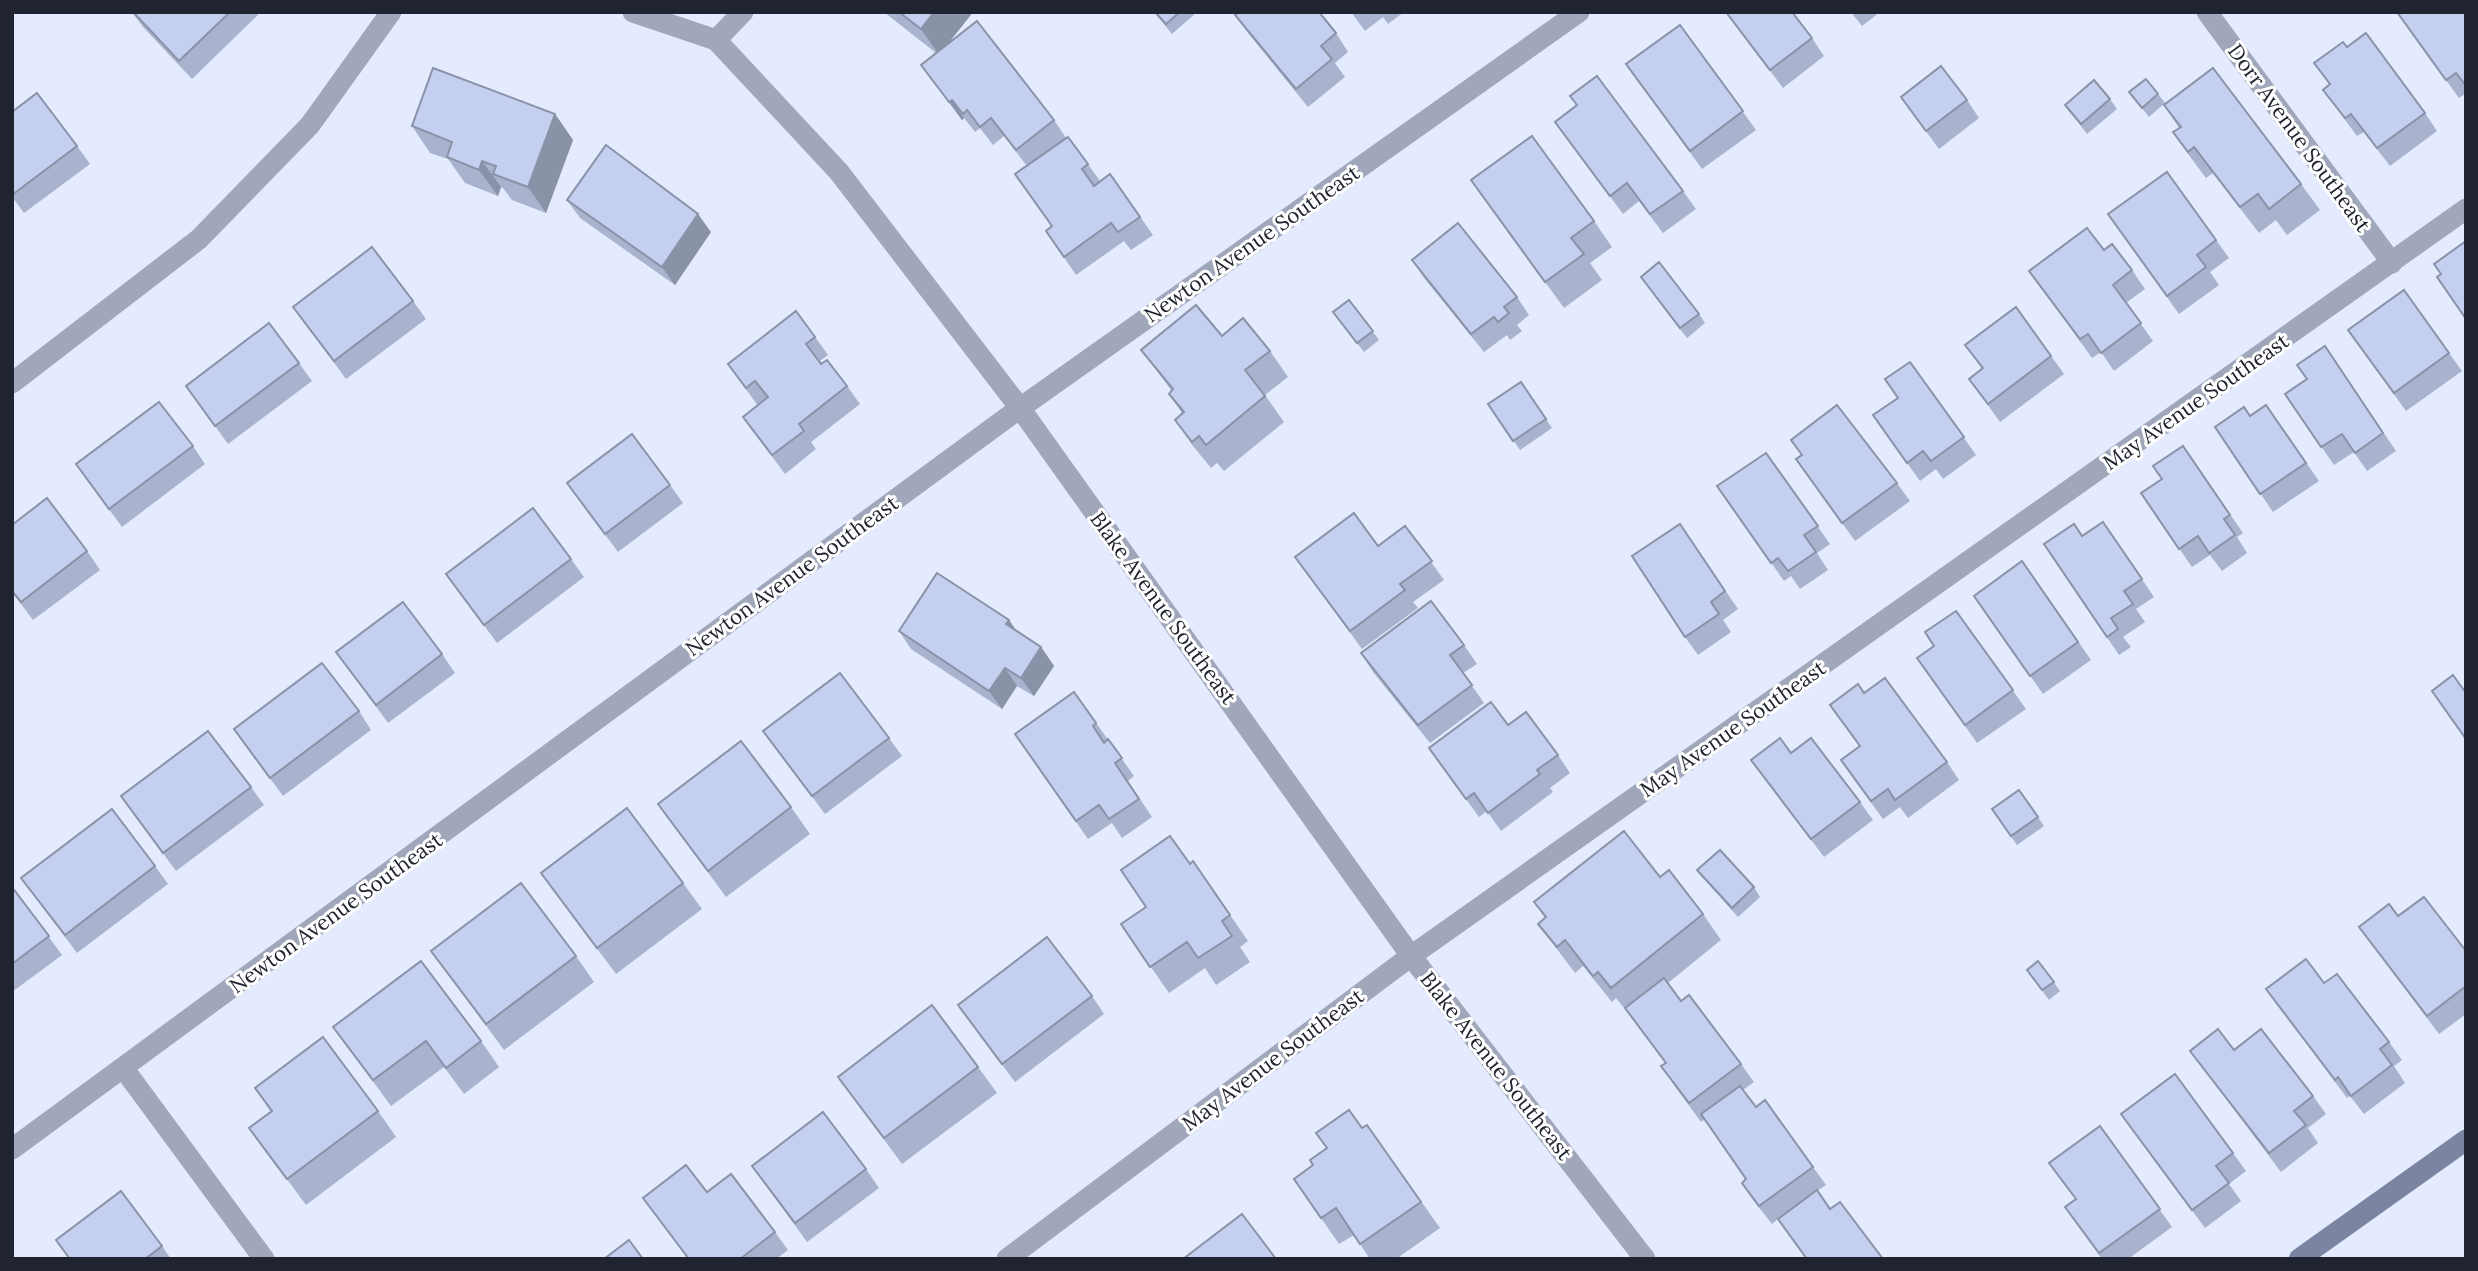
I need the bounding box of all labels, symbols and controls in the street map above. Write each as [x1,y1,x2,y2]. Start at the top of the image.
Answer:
street label: Dorr Avenue Southeast [2222,38,2377,238]
street label: Newton Avenue Southeast [1139,158,1365,328]
street label: May Avenue Southeast [2098,327,2295,476]
street label: Newton Avenue Southeast [680,489,904,662]
street label: Blake Avenue Southeast [1084,506,1243,710]
street label: May Avenue Southeast [1635,654,1832,803]
street label: Newton Avenue Southeast [224,826,448,999]
street label: Blake Avenue Southeast [1414,966,1579,1166]
street label: May Avenue Southeast [1176,982,1370,1137]

